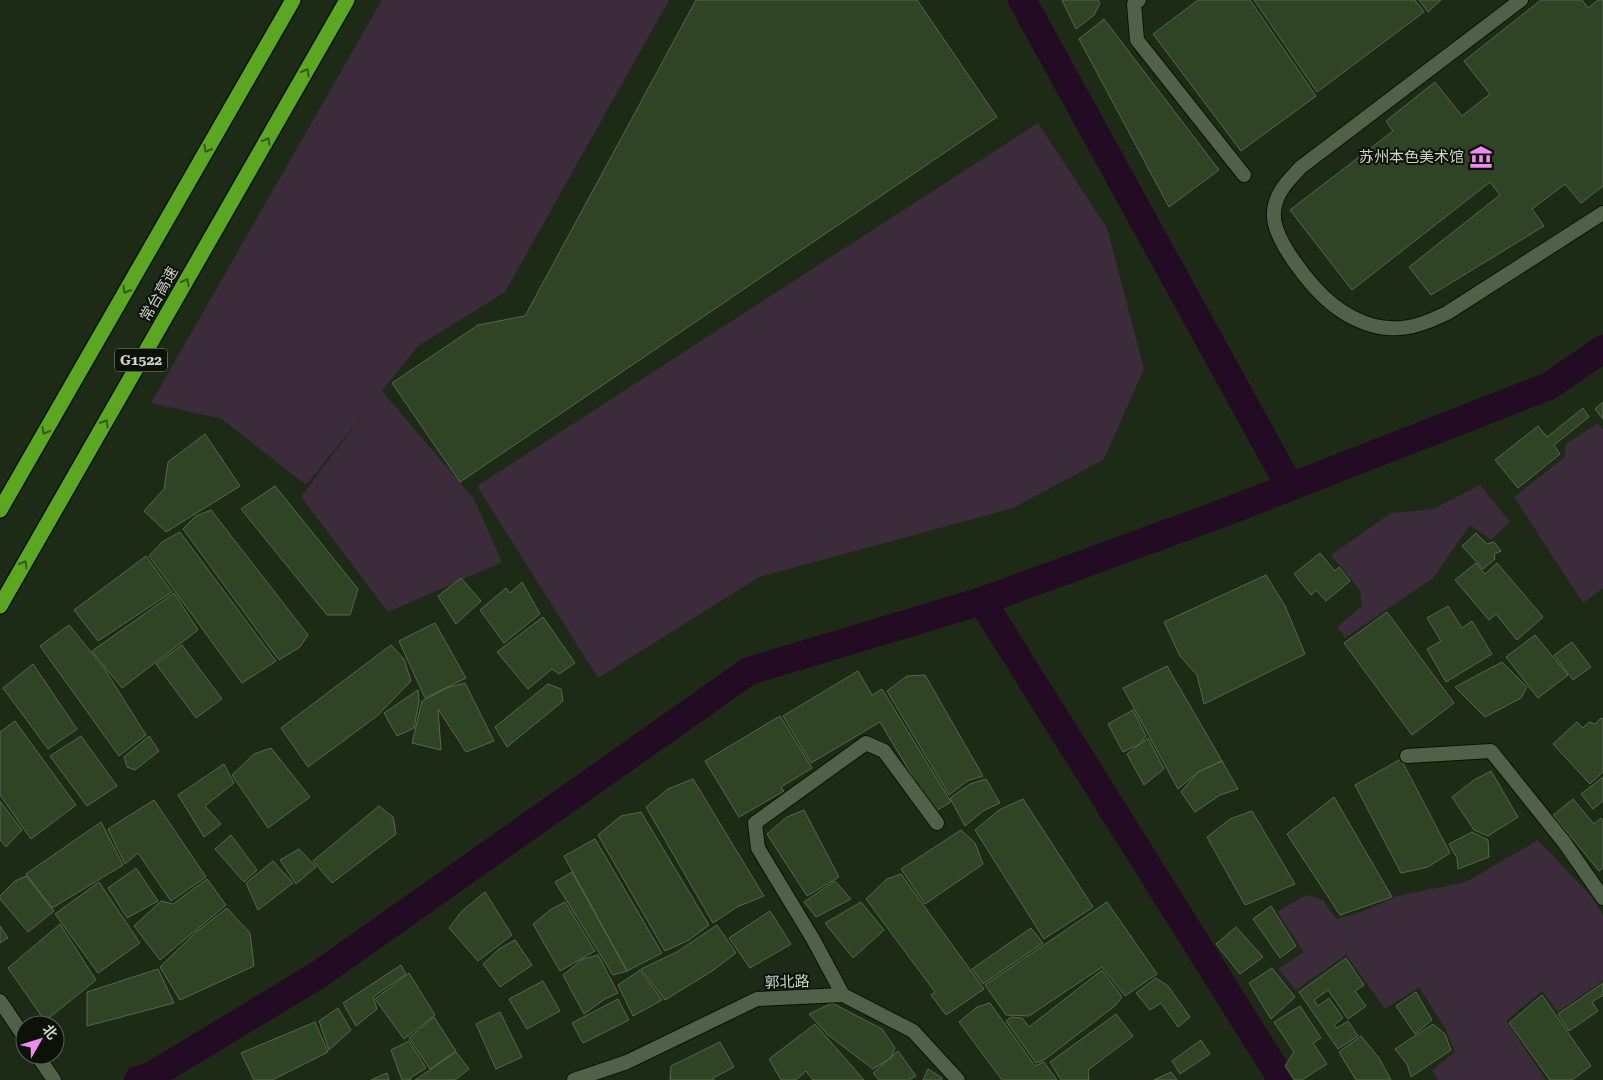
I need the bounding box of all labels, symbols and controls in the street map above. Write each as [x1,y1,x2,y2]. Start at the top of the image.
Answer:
one-way arrow [300,68,310,77]
one-way arrow [260,137,270,146]
one-way arrow [203,144,213,153]
museum icon: 苏州本色美术馆 [1468,144,1494,170]
place label: 苏州本色美术馆 [1359,148,1464,166]
street label: 常台高速 [136,264,182,324]
one-way arrow [180,278,190,287]
one-way arrow [122,285,132,294]
road number: G1522 [115,348,167,372]
one-way arrow [99,419,109,428]
one-way arrow [42,425,52,434]
one-way arrow [18,560,28,569]
street label: 郭北路 [764,972,810,992]
north arrow [15,1015,65,1065]
text: 北 [39,1021,61,1042]

